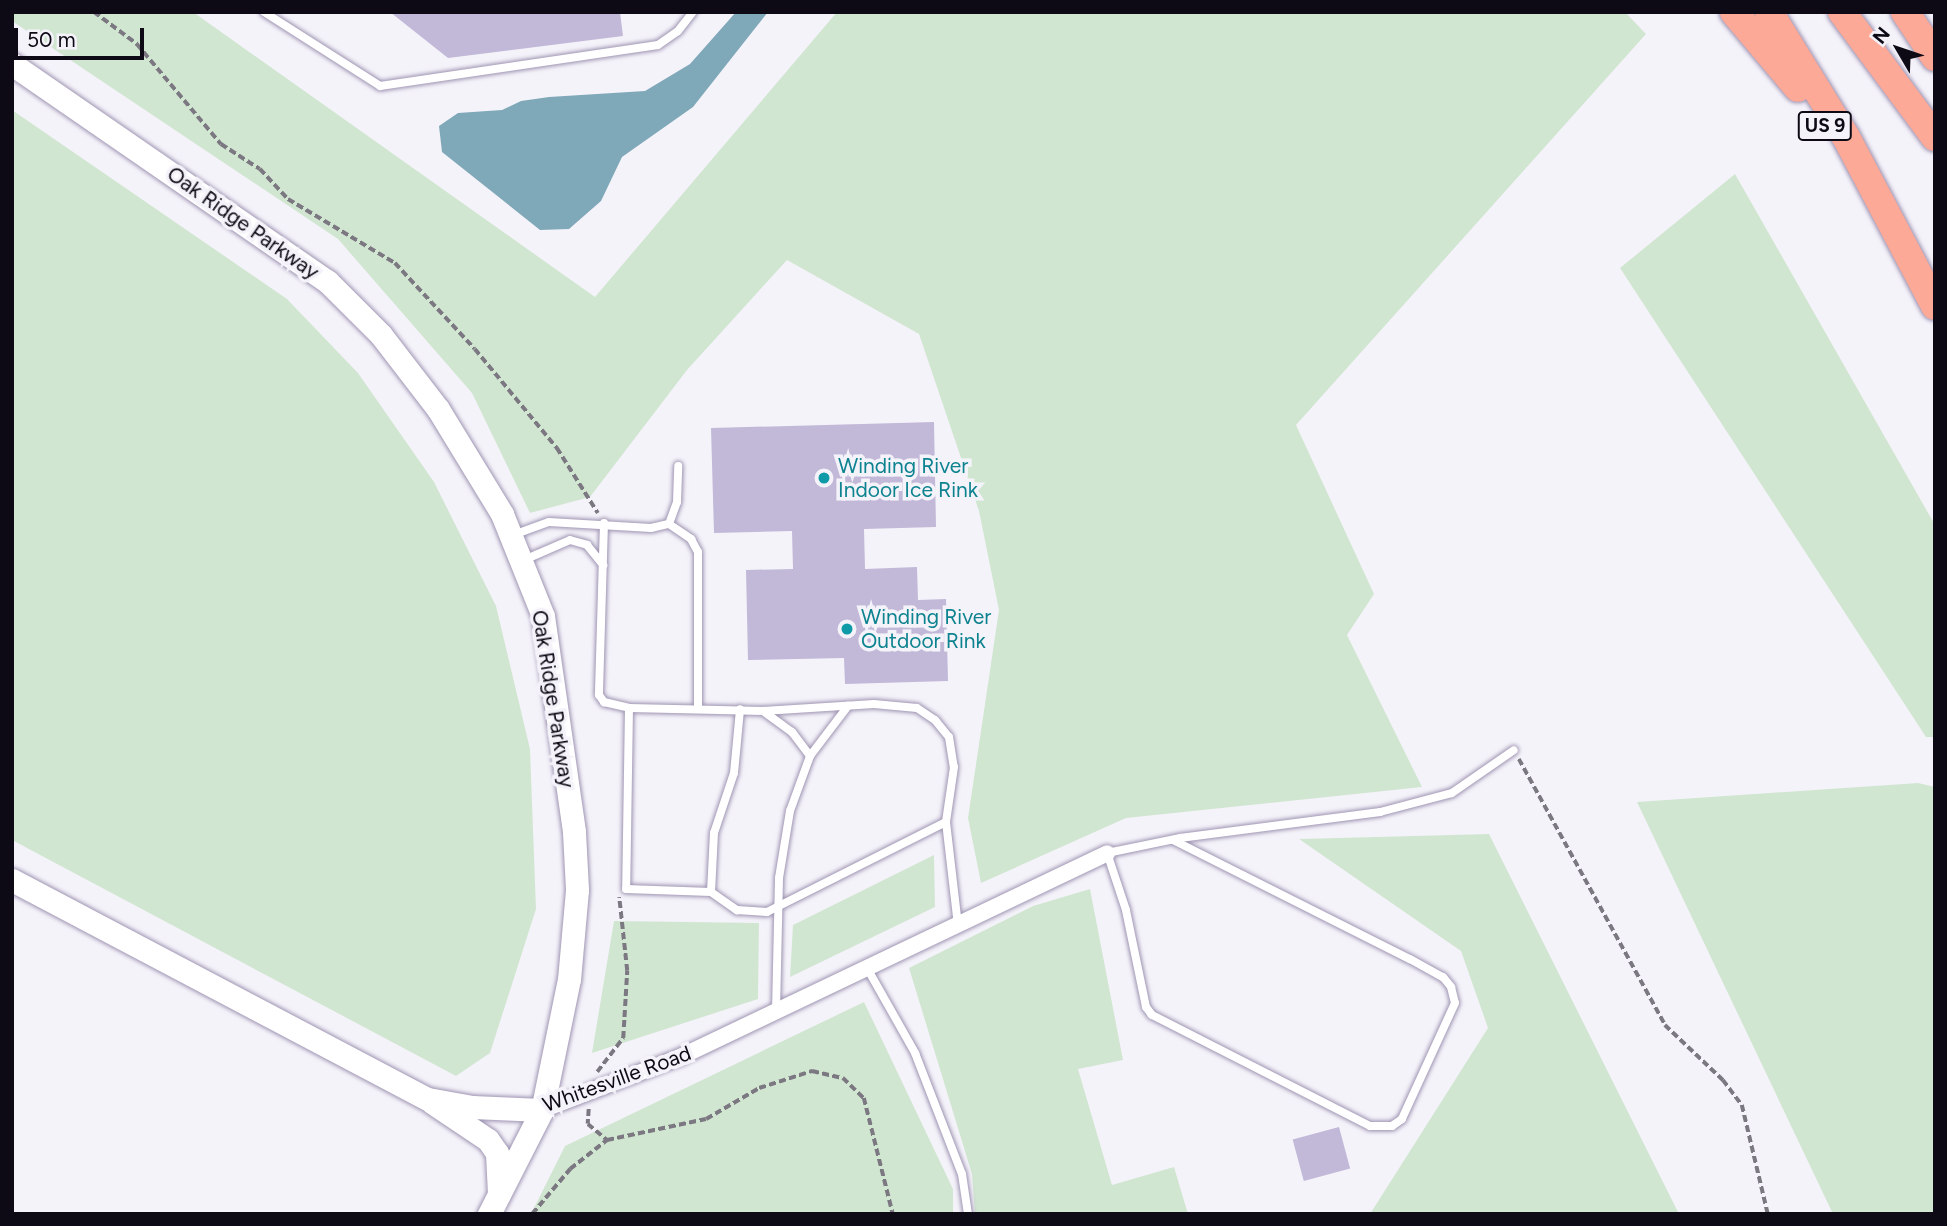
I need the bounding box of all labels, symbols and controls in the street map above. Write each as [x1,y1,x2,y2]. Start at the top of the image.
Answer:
scale bar [18,14,147,58]
north arrow [1863,14,1933,84]
text: N [1868,23,1895,48]
text: 50 m [27,27,76,52]
road number: US 9 [1797,110,1853,142]
street label: Oak Ridge Parkway [162,161,324,285]
place label: Winding River Indoor Ice Rink [838,453,978,503]
marker: Winding River Indoor Ice Rink [816,470,832,486]
place label: Winding River Outdoor Rink [861,604,991,654]
street label: Oak Ridge Parkway [527,608,579,790]
marker: Winding River Outdoor Rink [839,621,855,637]
street label: Whitesville Road [539,1040,695,1118]

